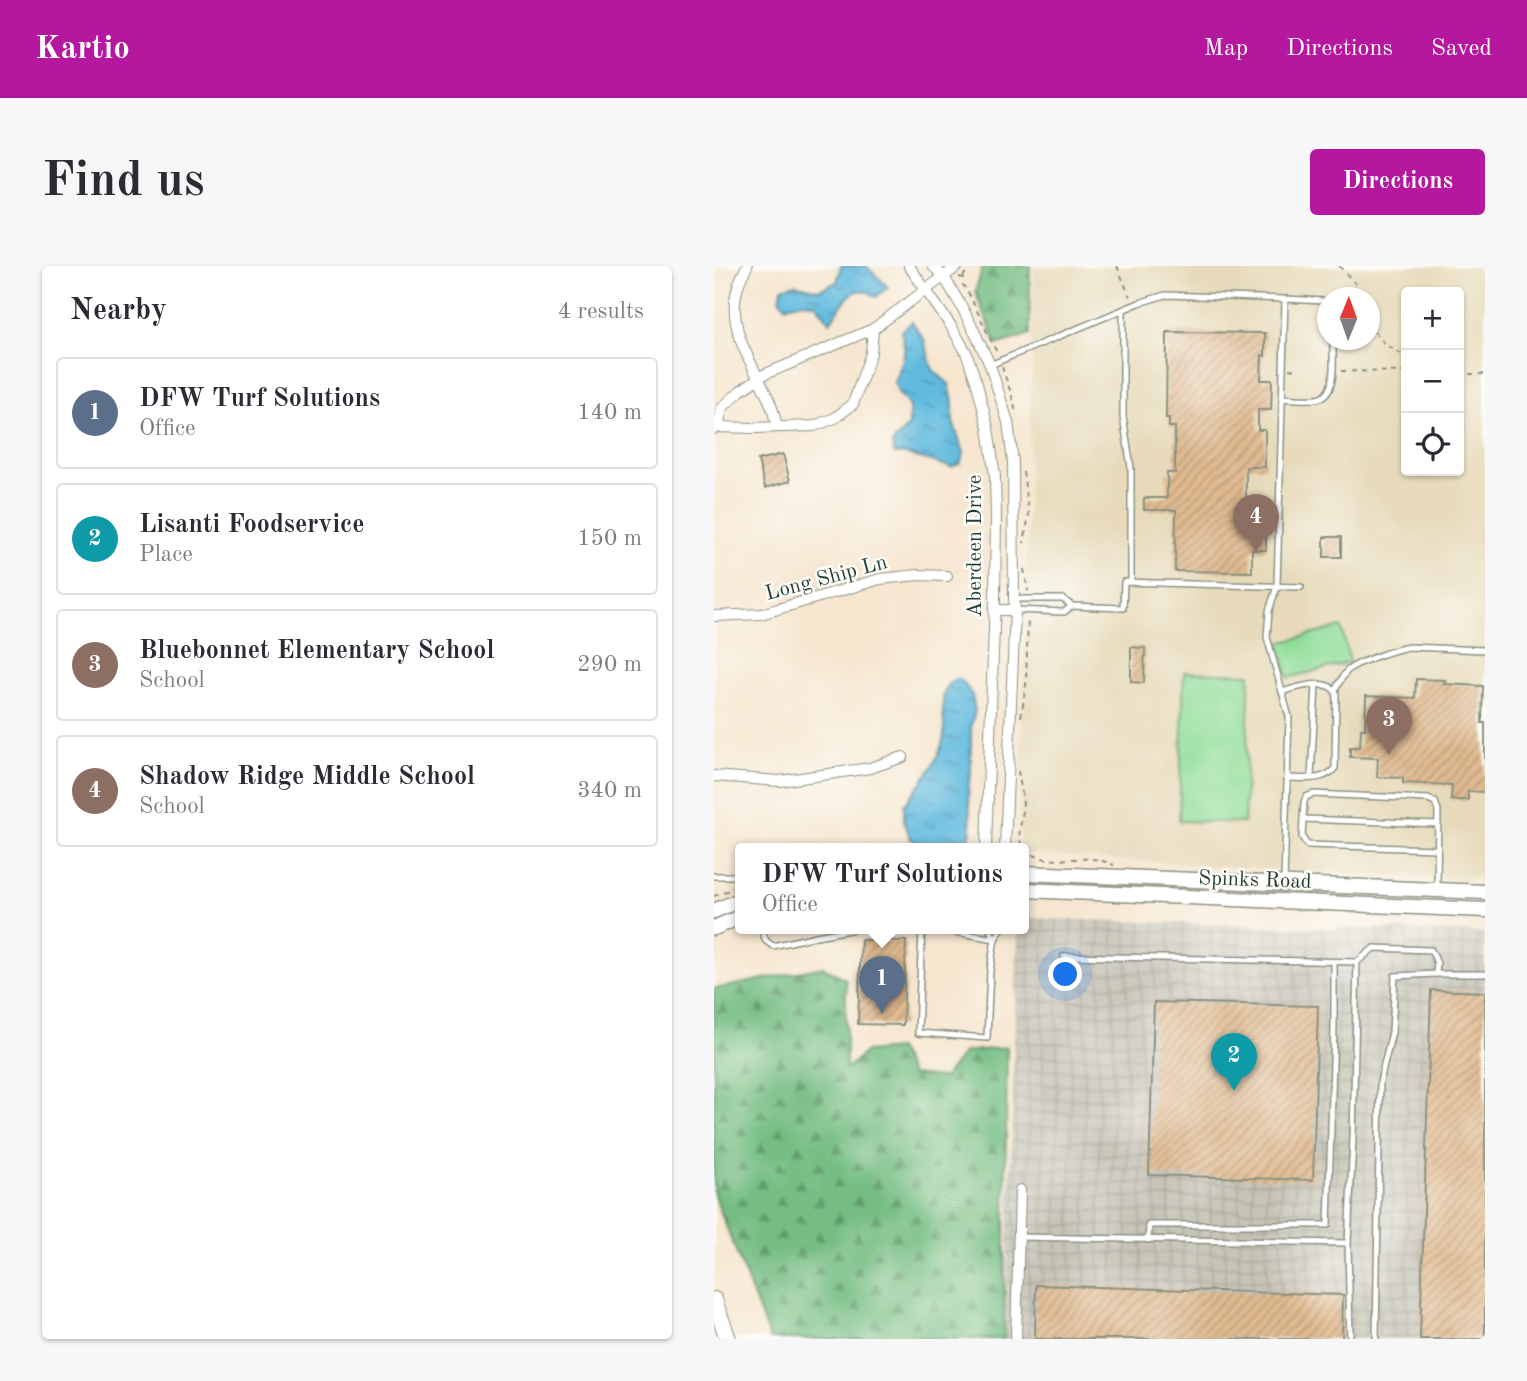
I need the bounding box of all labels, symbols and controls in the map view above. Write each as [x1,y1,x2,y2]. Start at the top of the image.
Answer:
text: Kartio [35,33,130,66]
text: Map [1204,37,1248,61]
text: Directions [1286,37,1393,61]
text: Saved [1431,37,1492,61]
button: Directions [1310,149,1485,215]
text: Find us [42,158,205,207]
north arrow [1317,287,1380,350]
map controls [1401,287,1464,476]
button: + [1401,287,1464,350]
text: Nearby [70,296,167,326]
text: 4 results [558,300,644,323]
button: − [1401,350,1464,413]
text: DFW Turf Solutions [139,386,380,412]
text: 1 [88,401,102,424]
text: 140 m [577,401,642,424]
button: locate [1401,413,1464,476]
text: Office [139,417,196,440]
street label: Aberdeen Drive [965,474,986,618]
pin: 4 [1233,494,1279,552]
text: Lisanti Foodservice [139,512,365,538]
text: 2 [88,527,102,550]
text: 150 m [577,527,642,550]
text: Place [139,543,193,566]
street label: Long Ship Ln [763,552,890,605]
text: Bluebonnet Elementary School [139,638,494,664]
text: 3 [88,653,102,676]
text: 290 m [577,653,642,676]
text: School [139,669,205,692]
pin: 3 [1366,697,1412,755]
text: Shadow Ridge Middle School [139,764,475,790]
text: 4 [88,779,102,802]
text: 340 m [577,779,642,802]
text: School [139,795,205,818]
popup [735,843,1029,934]
text: DFW Turf Solutions [761,862,1003,888]
street label: Spinks Road [1198,868,1312,893]
text: Office [761,893,818,916]
pin: 1 [859,956,905,1014]
your location [1048,957,1082,991]
pin: 2 [1211,1033,1257,1091]

